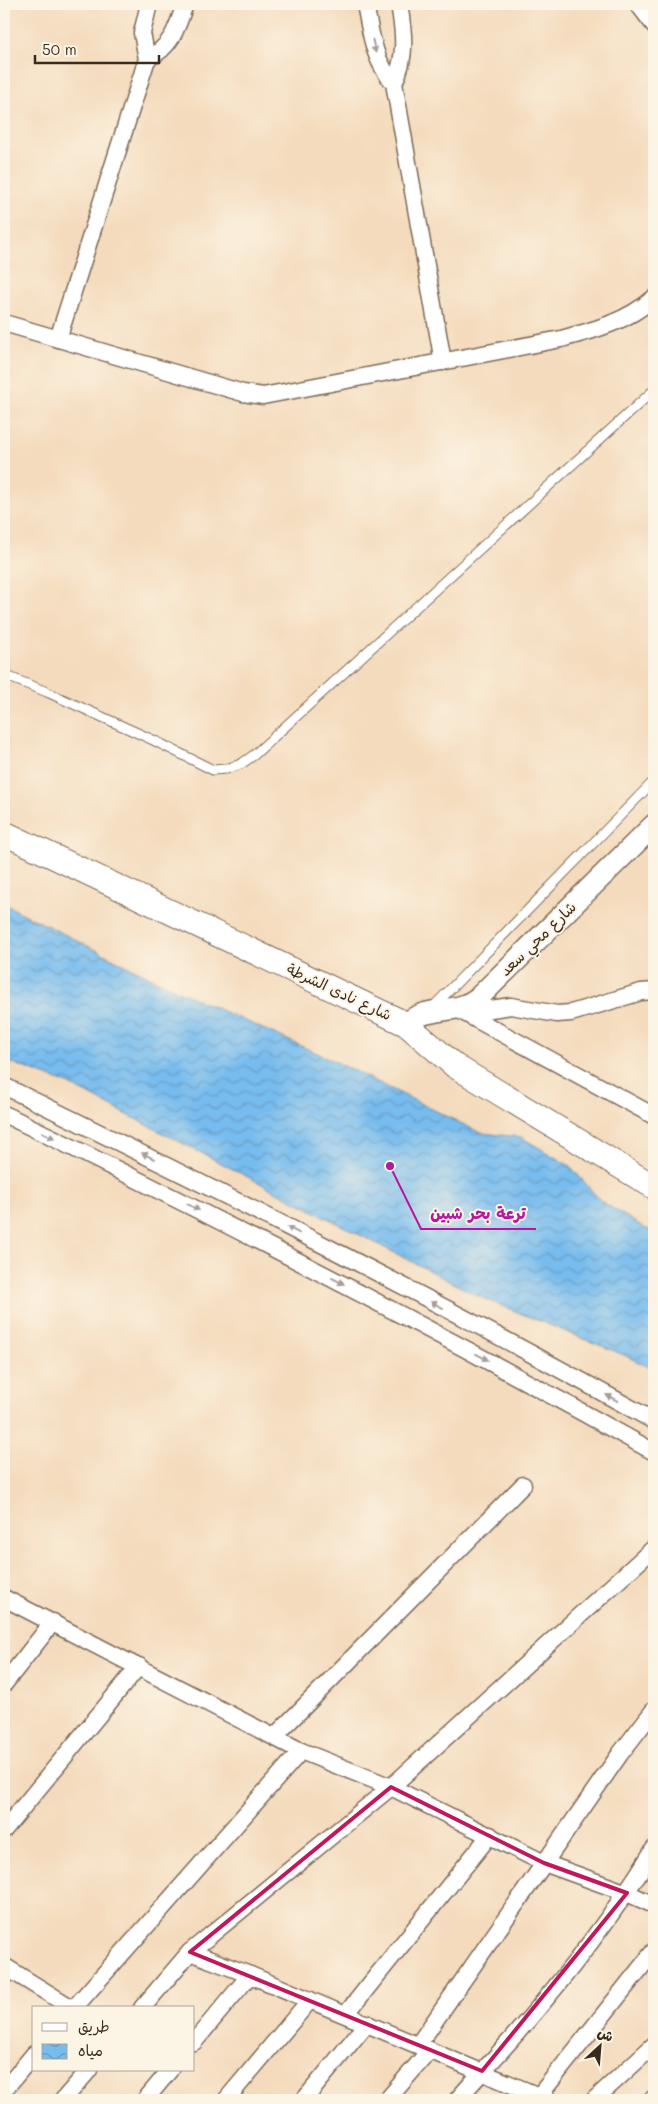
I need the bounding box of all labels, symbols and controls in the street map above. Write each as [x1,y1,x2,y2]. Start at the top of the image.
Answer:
scale bar [35,32,159,64]
text: 50 m [42,39,77,59]
one-way arrow [370,39,378,54]
street label: شارع محي سعد [495,897,583,983]
street label: شارع نادى الشرطة [283,958,395,1025]
one-way arrow [40,1131,55,1139]
one-way arrow [141,1152,155,1160]
callout: ترعة بحر شبين [421,1198,536,1229]
text: ترعة بحر شبين [430,1202,527,1223]
one-way arrow [186,1203,201,1211]
one-way arrow [286,1226,300,1234]
one-way arrow [331,1277,345,1285]
one-way arrow [430,1301,445,1309]
one-way arrow [474,1353,489,1361]
one-way arrow [605,1393,618,1402]
legend [32,2006,195,2072]
text: طريق [78,2016,110,2036]
north arrow [576,2022,626,2072]
text: ش [595,2022,617,2046]
text: مياه [78,2040,103,2060]

